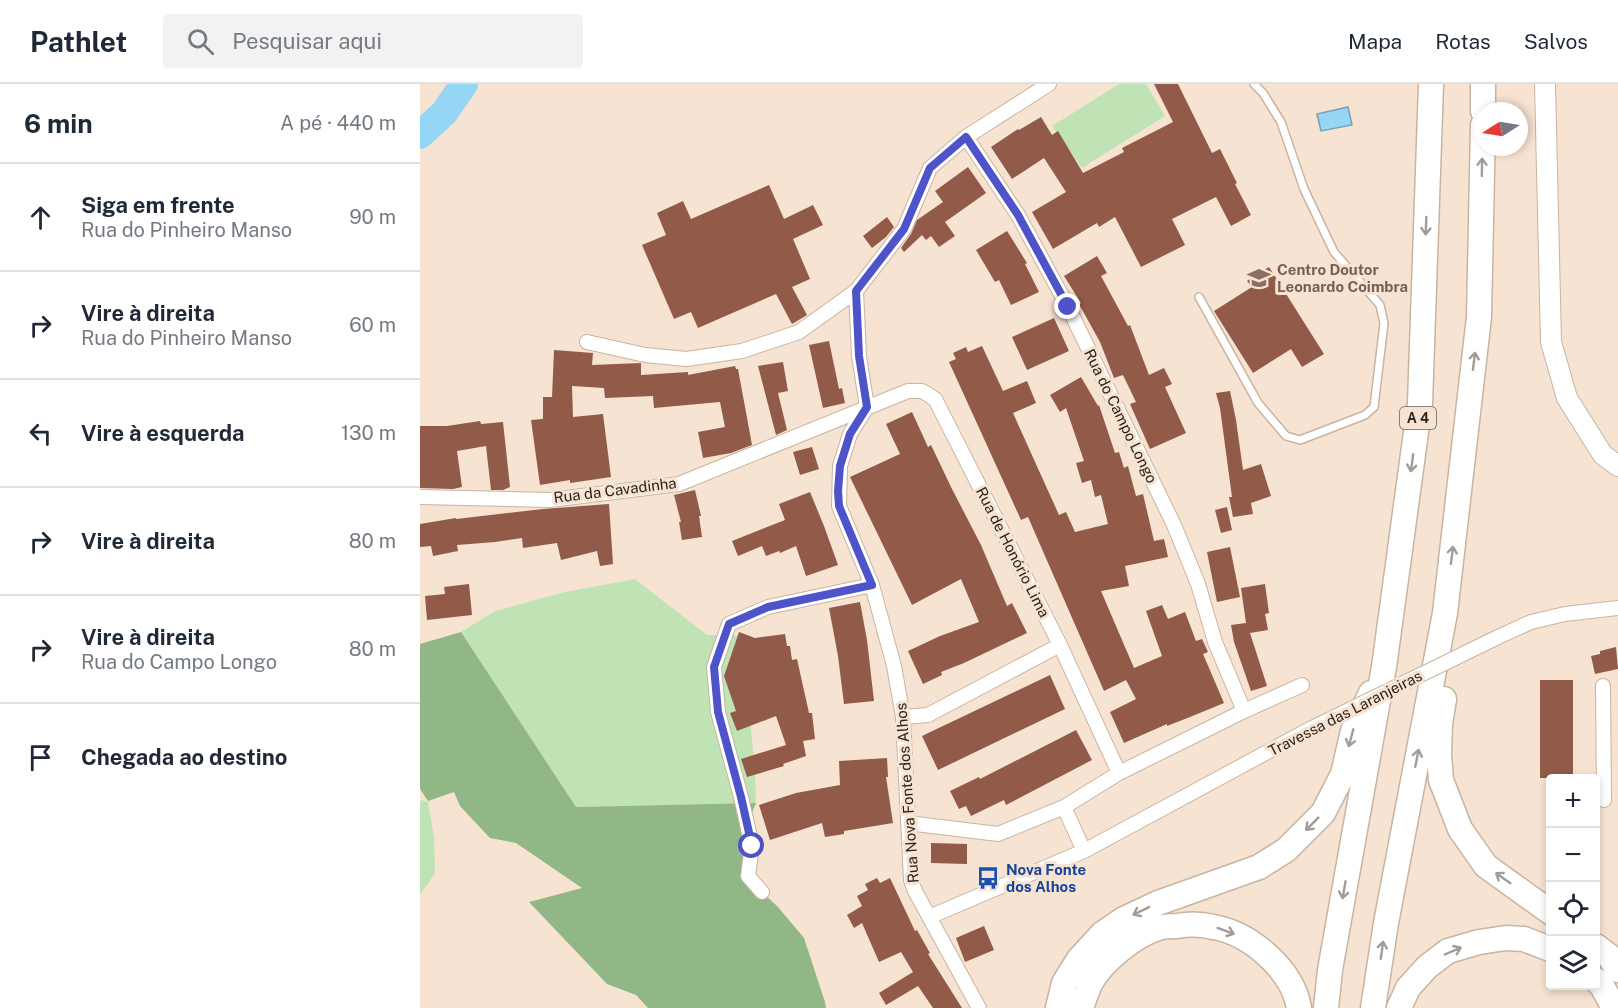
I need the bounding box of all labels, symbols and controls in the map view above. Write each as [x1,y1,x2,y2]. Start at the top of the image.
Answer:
search box [163,14,583,68]
text: Pathlet [30,25,127,58]
icon: search [184,25,217,58]
text: Pesquisar aqui [232,28,382,54]
text: Mapa [1348,29,1402,54]
text: Rotas [1435,29,1491,54]
text: Salvos [1524,29,1588,54]
north arrow [1474,102,1528,156]
text: 6 min [24,108,93,139]
text: A pé · 440 m [280,111,396,135]
one-way arrow [1476,157,1488,177]
text: Siga em frente [81,192,235,218]
icon: ahead [24,201,57,234]
text: 90 m [349,205,396,229]
one-way arrow [1421,216,1432,236]
text: Rua do Pinheiro Manso [81,218,292,242]
place label: Centro Doutor Leonardo Coimbra [1277,261,1408,295]
school or university icon: Centro Doutor Leonardo Coimbra [1246,265,1272,291]
route end [1054,293,1080,319]
text: Vire à direita [81,300,215,326]
icon: right [24,309,57,342]
text: 60 m [349,313,396,337]
text: Rua do Pinheiro Manso [81,326,292,350]
street label: Rua do Campo Longo [1081,346,1161,486]
one-way arrow [1469,352,1480,372]
road number: A 4 [1400,407,1436,429]
icon: left [24,417,57,450]
text: Vire à esquerda [81,420,245,446]
text: 130 m [341,421,396,445]
one-way arrow [1407,452,1418,472]
street label: Rua da Cavadinha [553,474,677,506]
street label: Rua de Honório Lima [973,484,1053,620]
icon: right [24,525,57,558]
text: Vire à direita [81,528,215,554]
text: 80 m [349,529,396,553]
one-way arrow [1446,546,1457,565]
text: Vire à direita [81,624,215,650]
icon: right [24,633,57,666]
text: 80 m [349,637,396,661]
text: Rua do Campo Longo [81,650,277,674]
street label: Travessa das Laranjeiras [1265,667,1425,759]
street label: Rua Nova Fonte dos Alhos [892,702,922,884]
one-way arrow [1345,729,1357,748]
icon: arrive [24,741,57,774]
text: Chegada ao destino [81,744,287,770]
one-way arrow [1412,749,1423,769]
map controls [1546,774,1600,990]
button: + [1546,774,1600,828]
one-way arrow [1305,816,1320,831]
button: − [1546,828,1600,882]
route start [738,832,764,858]
place label: Nova Fonte dos Alhos [1006,861,1086,895]
bus stop icon: Nova Fonte dos Alhos [975,865,1001,891]
one-way arrow [1495,872,1511,884]
one-way arrow [1338,879,1349,899]
button: locate [1546,882,1600,936]
one-way arrow [1133,906,1151,917]
one-way arrow [1216,926,1235,937]
button: layers [1546,936,1600,990]
one-way arrow [1376,941,1387,960]
one-way arrow [1443,945,1461,956]

